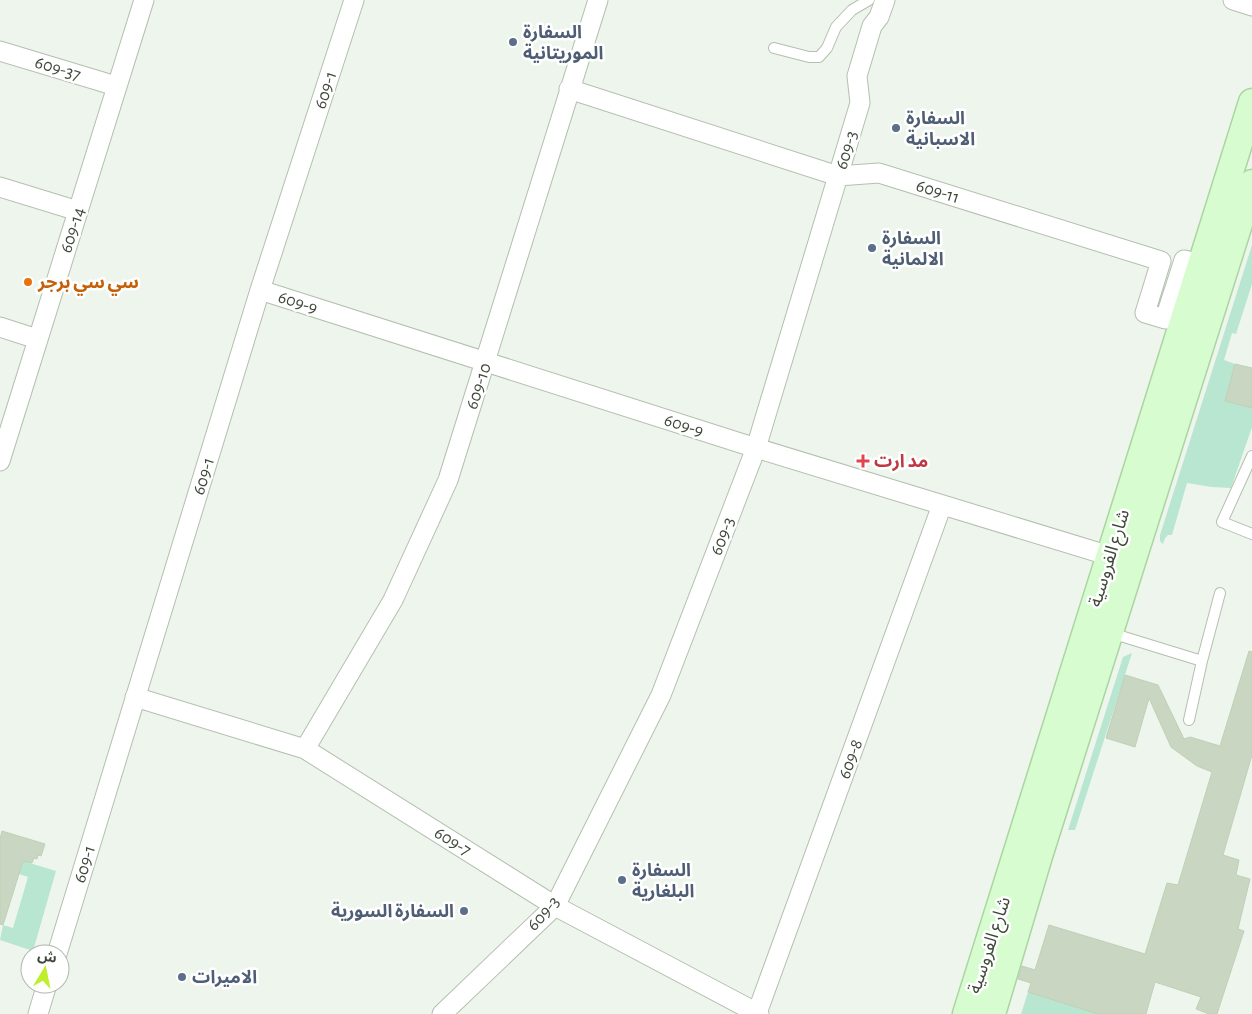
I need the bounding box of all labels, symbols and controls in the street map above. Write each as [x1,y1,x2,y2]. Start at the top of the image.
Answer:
place label: السفارة الموريتانية [523,24,603,64]
marker: السفارة الموريتانية [507,36,519,48]
street label: 609-37 [33,53,83,84]
street label: 609-1 [311,69,340,111]
place label: السفارة الاسبانية [906,110,975,149]
marker: السفارة الاسبانية [890,122,902,134]
street label: 609-3 [833,129,861,172]
street label: 609-11 [914,177,962,207]
street label: 609-14 [57,205,89,255]
place label: السفارة الالمانية [882,230,944,269]
marker: السفارة الالمانية [866,242,878,254]
place label: سي سي برجر [37,274,139,296]
marker: سي سي برجر [22,276,34,288]
street label: 609-9 [276,288,320,318]
street label: 609-10 [463,361,495,412]
street label: 609-9 [662,411,706,441]
place label: مد ارت [874,453,928,472]
marker: مد ارت [856,454,870,468]
street label: 609-1 [190,455,218,497]
street label: شارع الفروسية [1087,508,1137,610]
street label: 609-3 [707,515,738,558]
street label: 609-8 [836,737,866,781]
street label: 609-7 [431,824,474,860]
street label: 609-1 [71,843,99,885]
place label: السفارة البلغارية [632,862,694,902]
marker: السفارة البلغارية [616,874,628,886]
street label: 609-3 [524,893,563,934]
street label: شارع الفروسية [966,895,1018,997]
place label: السفارة السورية [331,901,454,922]
marker: السفارة السورية [458,905,470,917]
north arrow [20,944,70,994]
text: ش [36,948,58,966]
place label: الاميرات [192,969,257,988]
marker: الاميرات [176,971,188,983]

